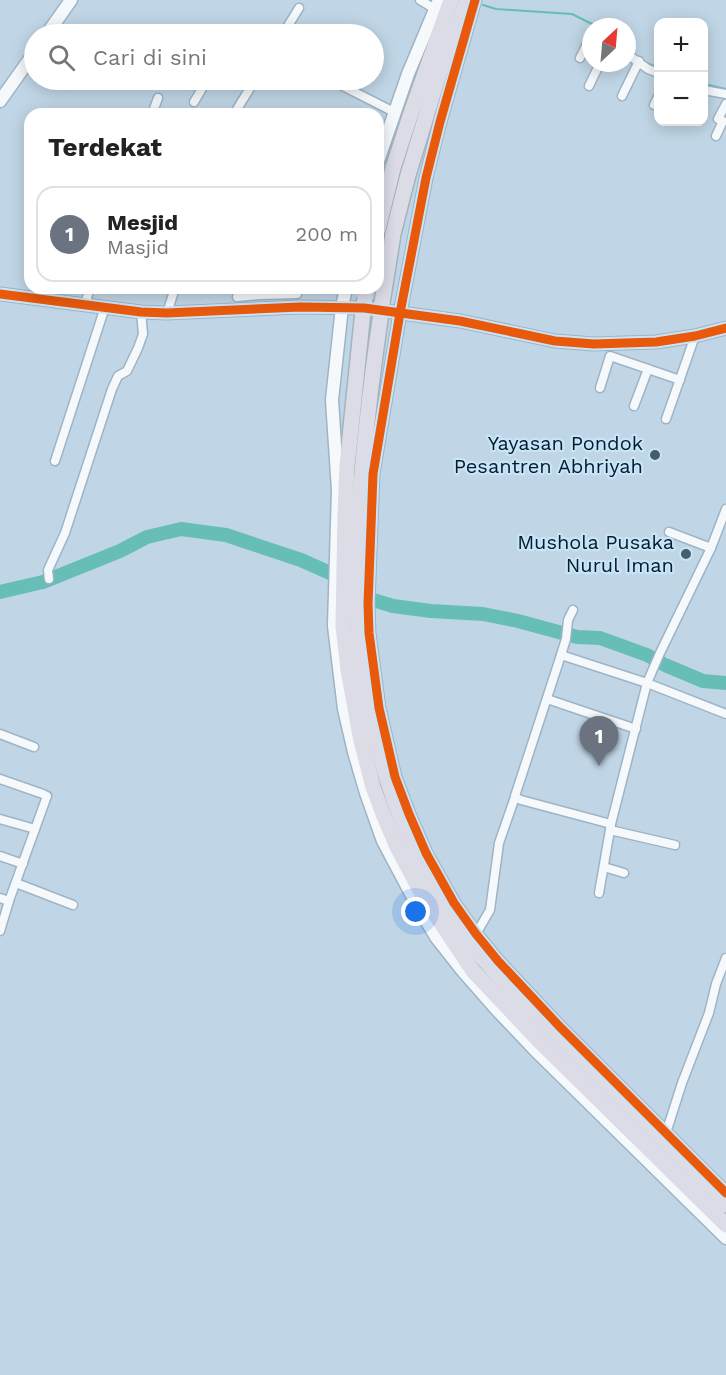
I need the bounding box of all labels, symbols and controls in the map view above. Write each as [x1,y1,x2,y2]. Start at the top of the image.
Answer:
north arrow [582,18,636,72]
map controls [654,18,708,126]
button: + [654,18,708,72]
search box [24,24,384,90]
icon: search [45,41,78,74]
text: Cari di sini [93,45,207,70]
button: − [654,72,708,126]
text: Terdekat [48,132,162,162]
text: Mesjid [107,210,178,235]
text: 1 [65,222,74,246]
text: 200 m [296,222,358,246]
text: Masjid [107,235,169,259]
place label: Yayasan Pondok Pesantren Abhriyah [454,431,643,478]
marker: Yayasan Pondok Pesantren Abhriyah [648,448,662,462]
place label: Mushola Pusaka Nurul Iman [517,530,674,577]
marker: Mushola Pusaka Nurul Iman [679,547,693,561]
pin: 1 [580,716,618,766]
your location [401,897,430,926]

